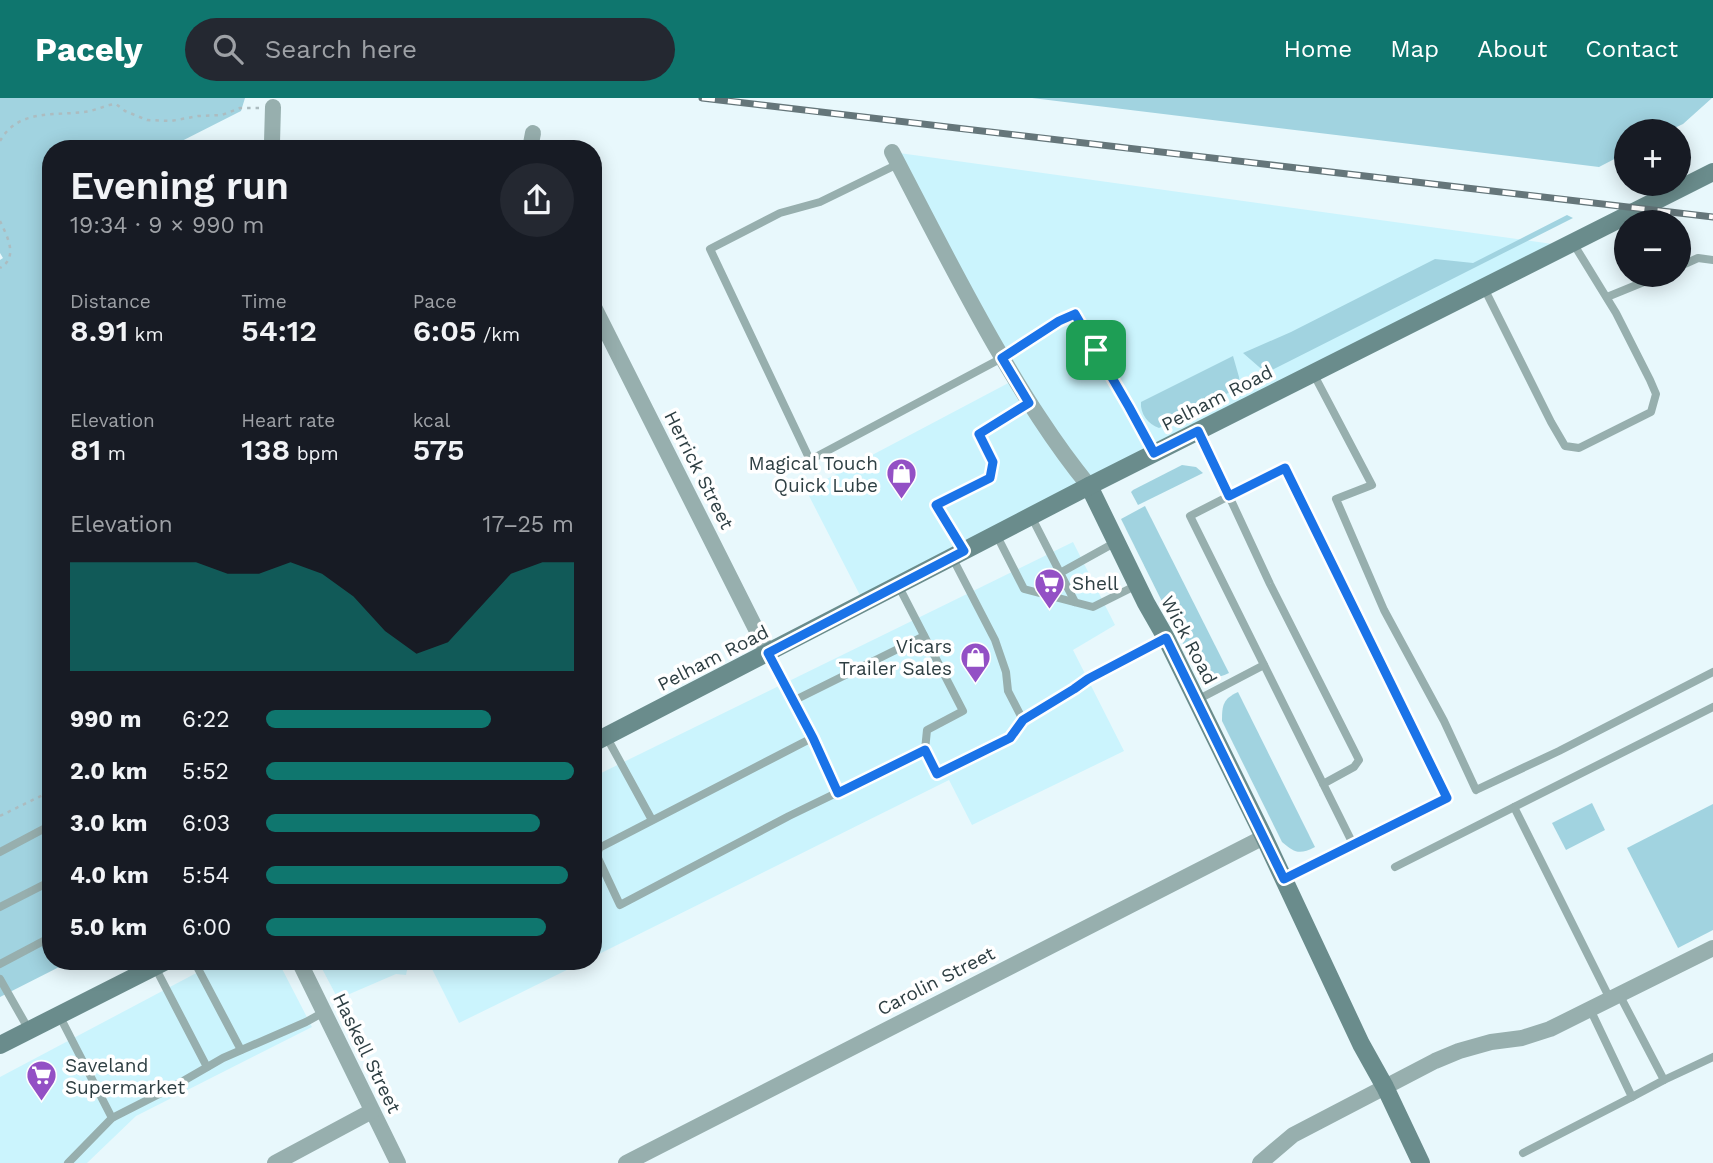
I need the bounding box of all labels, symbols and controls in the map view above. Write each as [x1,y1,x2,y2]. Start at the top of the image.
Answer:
search box [185,18,675,81]
text: Pacely [35,30,143,69]
icon: search [209,30,247,68]
text: Search here [265,34,417,64]
text: Home [1284,35,1352,63]
text: Map [1390,35,1439,63]
text: About [1477,35,1547,63]
text: Contact [1585,35,1678,63]
map controls [1614,119,1691,287]
button: + [1614,119,1691,196]
button: share [500,163,574,237]
text: Evening run [70,164,289,208]
button: − [1614,210,1691,287]
text: 19:34 · 9 × 990 m [70,212,265,239]
text: Distance [70,290,151,313]
text: Time [241,290,287,313]
text: Pace [413,290,457,313]
text: 8.91 [70,313,128,348]
text: 54:12 [241,313,317,348]
text: 6:05 [413,313,476,348]
pin [1066,320,1126,380]
text: km [128,323,163,346]
text: /km [476,323,520,346]
icon: arrive [1077,331,1115,369]
street label: Pelham Road [1158,360,1276,436]
street label: Herrick Street [659,407,739,533]
text: Elevation [70,409,155,432]
text: Heart rate [241,409,335,432]
text: kcal [413,409,450,432]
text: 81 [70,432,101,467]
text: 138 [241,432,290,467]
text: 575 [413,432,465,467]
text: m [101,442,126,465]
text: bpm [290,442,339,465]
place label: Magical Touch Quick Lube [749,452,878,497]
shop icon: Magical Touch Quick Lube [884,457,918,501]
text: Elevation [70,511,173,538]
text: 17–25 m [482,511,574,538]
supermarket icon: Shell [1032,566,1066,610]
place label: Shell [1072,572,1119,595]
street label: Wick Road [1156,592,1222,688]
street label: Pelham Road [654,620,772,696]
place label: Vicars Trailer Sales [838,635,952,680]
shop icon: Vicars Trailer Sales [958,640,992,684]
text: 990 m [70,706,141,733]
text: 6:22 [182,706,230,733]
text: 2.0 km [70,758,148,785]
text: 5:52 [182,758,229,785]
text: 3.0 km [70,810,147,837]
text: 6:03 [182,810,230,837]
text: 4.0 km [70,862,149,889]
text: 5:54 [182,862,230,889]
text: 5.0 km [70,914,147,941]
text: 6:00 [182,914,231,941]
street label: Carolin Street [873,941,999,1021]
street label: Haskell Street [328,989,406,1117]
place label: Saveland Supermarket [65,1054,185,1099]
supermarket icon: Saveland Supermarket [25,1059,59,1103]

